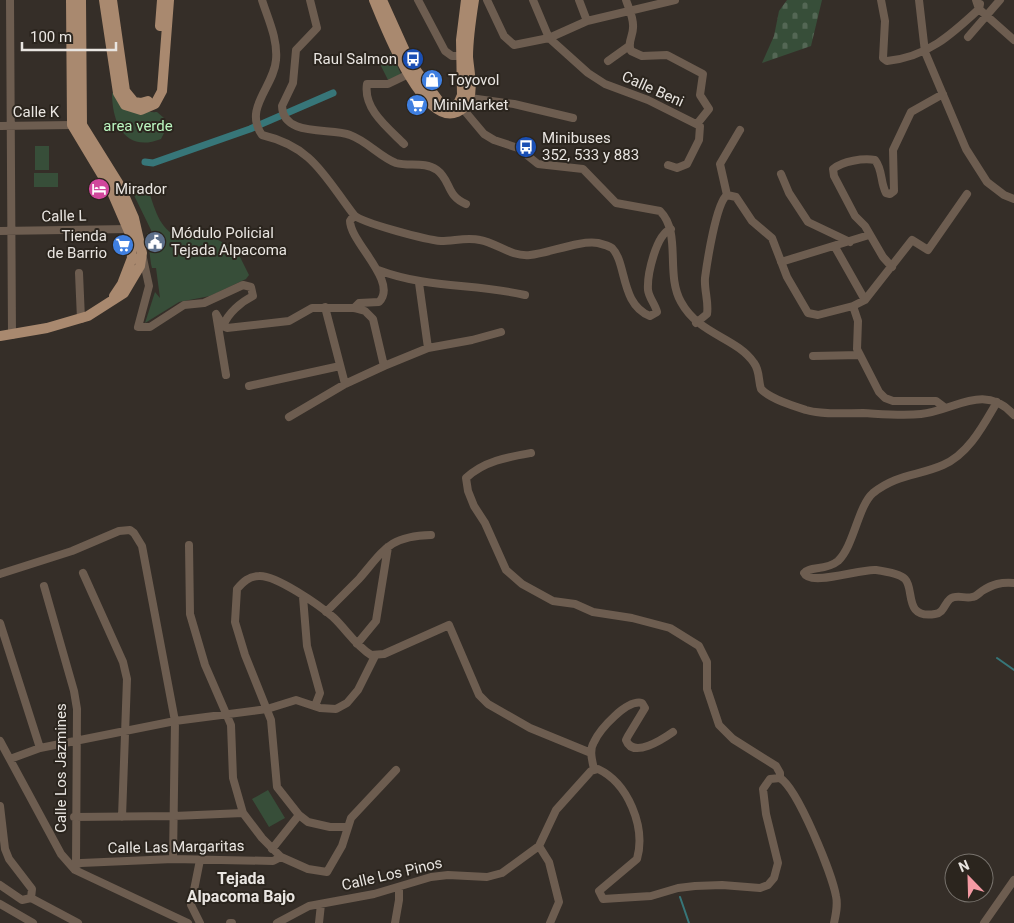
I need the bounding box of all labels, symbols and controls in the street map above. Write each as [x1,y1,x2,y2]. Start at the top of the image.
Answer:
scale bar [22,20,116,52]
text: 100 m [30,28,72,46]
bus stop icon: Raul Salmon [401,47,425,71]
place label: Raul Salmon [313,50,397,68]
street label: Calle Beni [619,67,687,111]
shop icon: Toyovol [420,68,444,92]
place label: Toyovol [448,71,499,89]
supermarket icon: MiniMarket [405,93,429,117]
place label: MiniMarket [433,96,508,114]
street label: Calle K [13,103,60,121]
park label: area verde [103,117,173,135]
place label: Minibuses 352, 533 y 883 [542,129,639,164]
bus stop icon: Minibuses 352, 533 y 883 [514,135,538,159]
hotel icon: Mirador [87,177,111,201]
place label: Mirador [115,180,167,198]
street label: Calle L [41,207,87,225]
place label: Módulo Policial Tejada Alpacoma [171,224,287,259]
place label: Tienda de Barrio [47,227,107,262]
public building icon: Módulo Policial Tejada Alpacoma [143,230,167,254]
supermarket icon: Tienda de Barrio [111,233,135,257]
street label: Calle Los Jazmines [52,703,70,833]
street label: Calle Las Margaritas [107,837,245,857]
north arrow [944,853,994,903]
street label: Calle Los Pinos [340,854,444,894]
text: N [956,857,972,875]
district label: Tejada Alpacoma Bajo [187,869,295,906]

